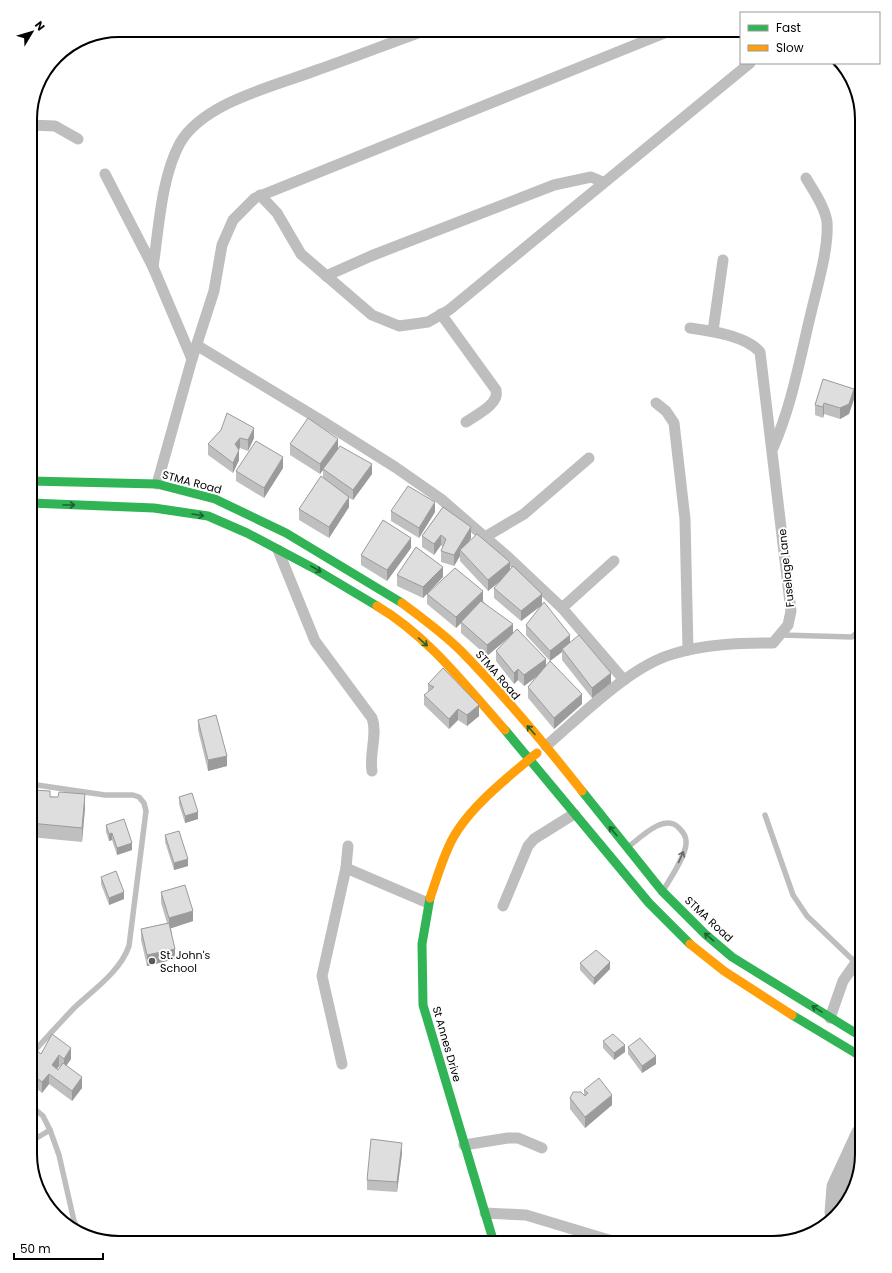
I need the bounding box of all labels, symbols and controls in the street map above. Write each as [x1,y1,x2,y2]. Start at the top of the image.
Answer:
north arrow [12,12,52,52]
legend [740,12,880,64]
text: N [31,18,49,34]
text: Fast [776,19,801,36]
text: Slow [776,39,804,56]
street label: STMA Road [161,466,223,498]
one-way arrow [62,501,75,509]
one-way arrow [191,511,204,519]
street label: Fuselage Lane [774,528,798,608]
one-way arrow [310,566,322,574]
one-way arrow [418,637,428,647]
street label: STMA Road [472,647,524,703]
one-way arrow [526,724,535,735]
one-way arrow [608,825,617,836]
one-way arrow [678,851,685,863]
street label: STMA Road [681,892,737,946]
one-way arrow [704,933,714,942]
place label: St. John's School [160,947,210,976]
marker: St. John's School [147,956,157,966]
street label: St Annes Drive [429,1004,465,1084]
one-way arrow [811,1005,823,1013]
scale bar [14,1235,103,1261]
text: 50 m [20,1240,51,1257]

